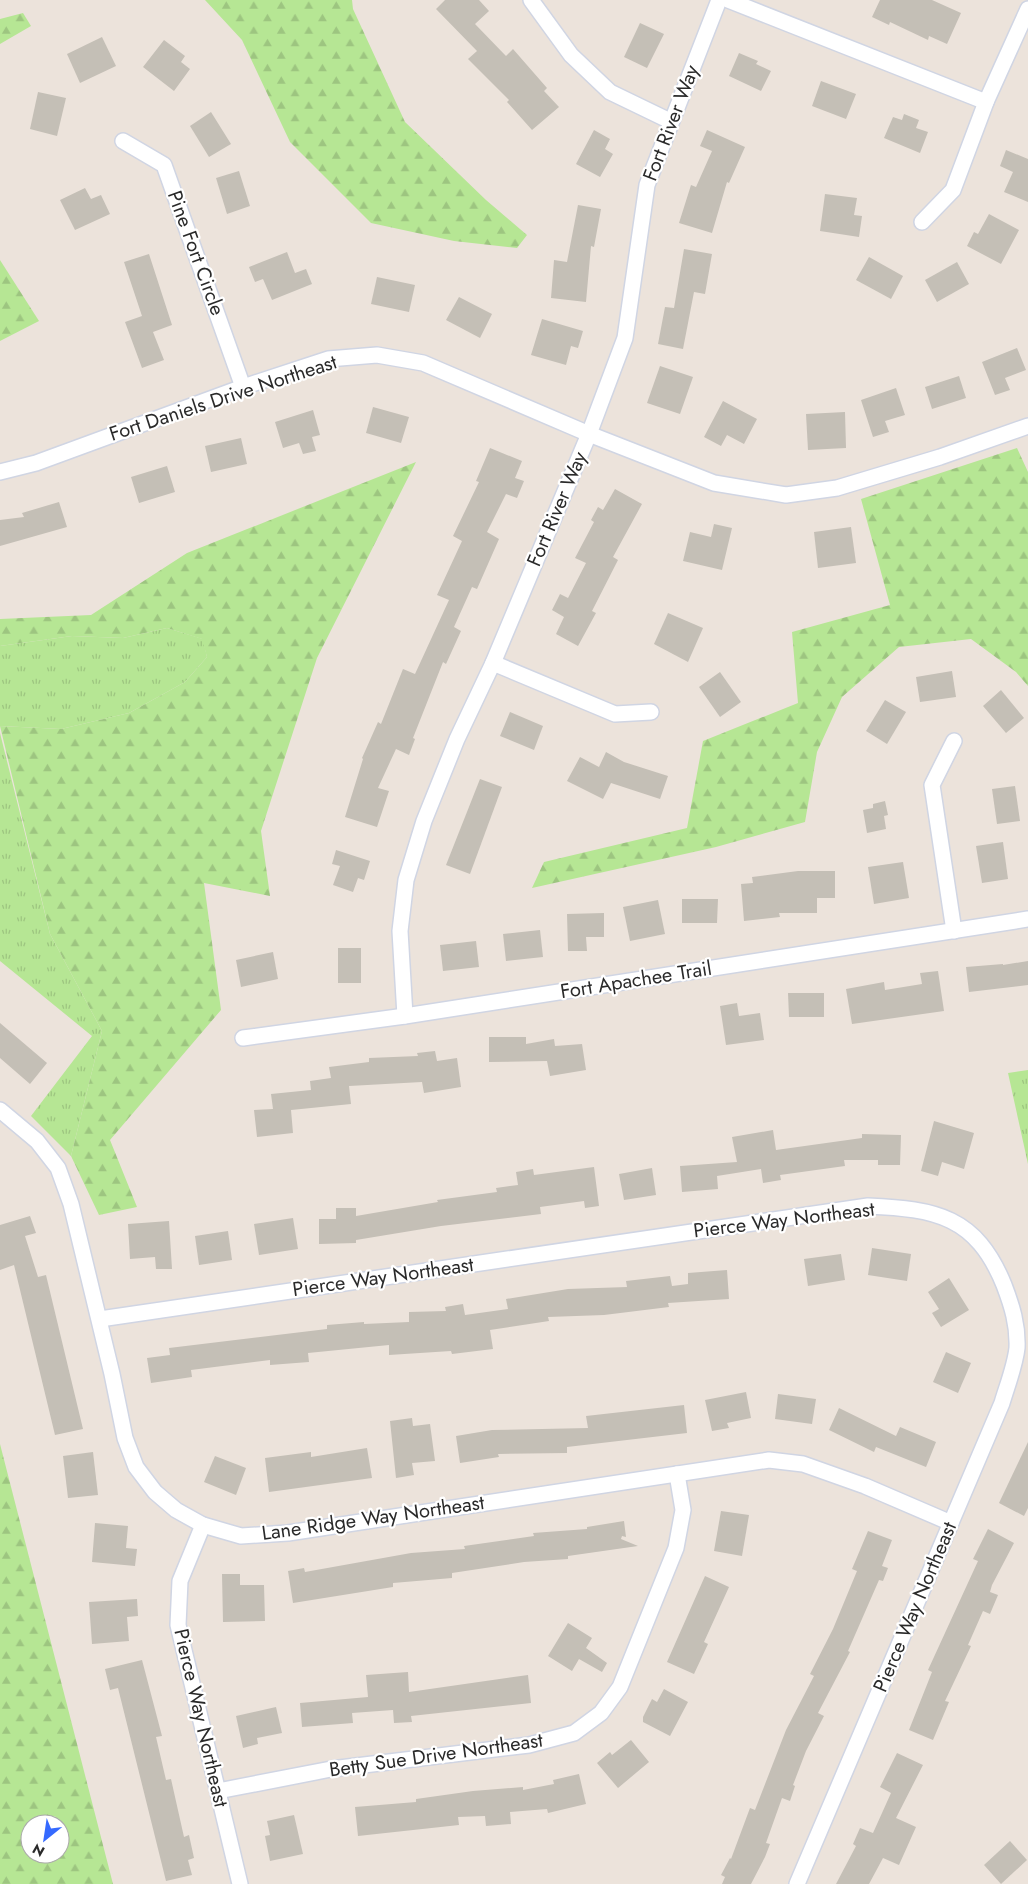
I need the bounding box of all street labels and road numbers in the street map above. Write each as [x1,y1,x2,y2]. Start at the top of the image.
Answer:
street label: Fort River Way [636,61,706,185]
street label: Pine Fort Circle [160,187,232,319]
street label: Fort Daniels Drive Northeast [105,347,341,449]
street label: Fort River Way [520,447,594,571]
street label: Fort Apachee Trail [558,954,714,1006]
street label: Pierce Way Northeast [692,1194,876,1246]
street label: Pierce Way Northeast [291,1250,476,1304]
street label: Lane Ridge Way Northeast [260,1488,486,1548]
street label: Pierce Way Northeast [866,1517,964,1697]
street label: Pierce Way Northeast [166,1626,236,1810]
street label: Betty Sue Drive Northeast [327,1726,545,1784]

